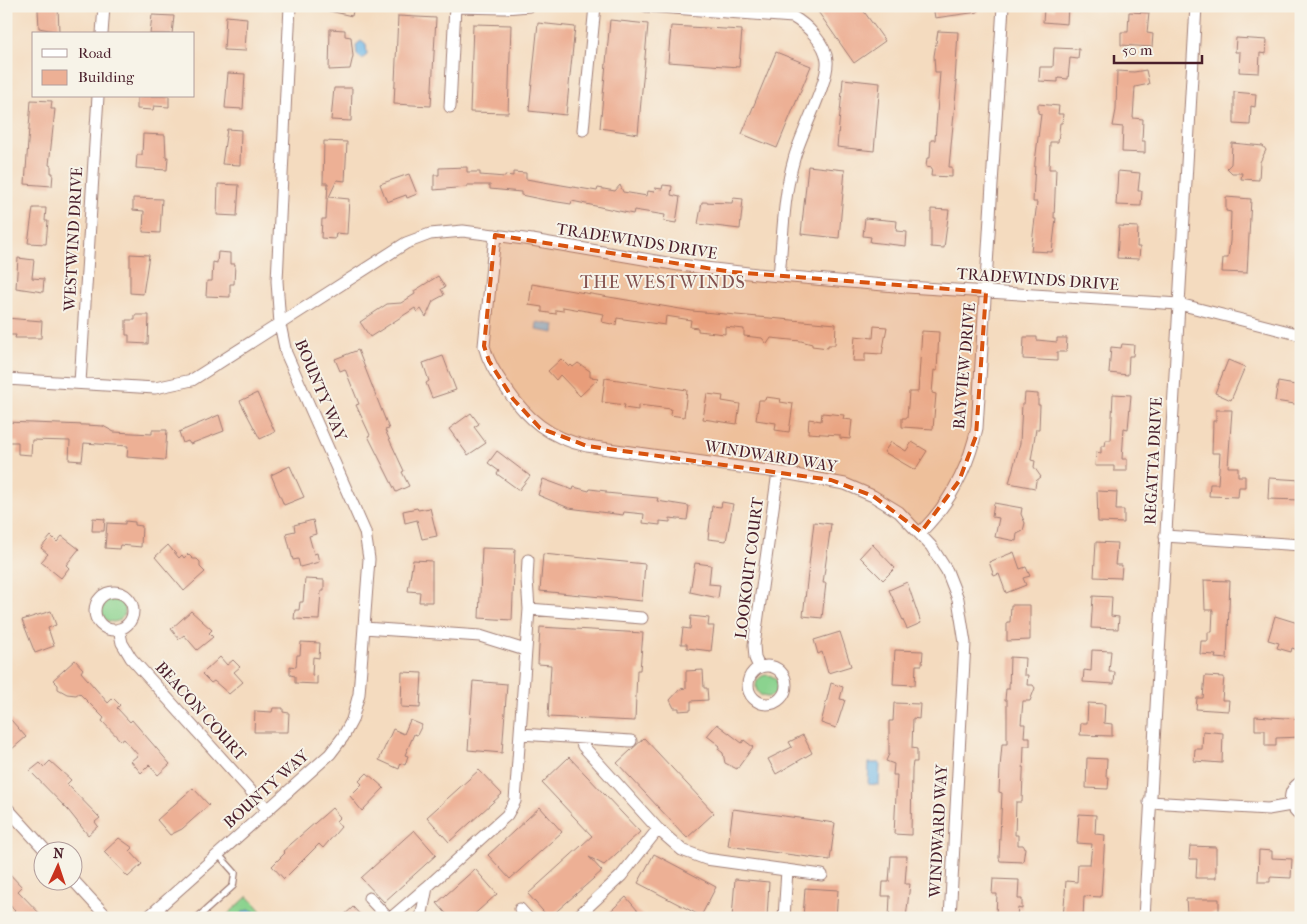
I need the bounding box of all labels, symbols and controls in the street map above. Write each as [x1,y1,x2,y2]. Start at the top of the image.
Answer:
legend [32,32,195,98]
scale bar [1114,32,1202,64]
text: 50 m [1122,41,1153,59]
text: Road [78,44,112,62]
text: Building [78,68,135,86]
street label: WESTWIND DRIVE [60,166,86,313]
street label: TRADEWINDS DRIVE [555,219,719,263]
street label: TRADEWINDS DRIVE [956,264,1120,294]
district label: THE WESTWINDS [580,272,746,293]
street label: BAYVIEW DRIVE [949,302,979,430]
street label: BOUNTY WAY [291,336,351,445]
street label: REGATTA DRIVE [1140,396,1166,525]
street label: WINDWARD WAY [702,436,840,476]
street label: LOOKOUT COURT [731,496,767,640]
street label: BEACON COURT [152,658,251,765]
street label: BOUNTY WAY [219,745,313,832]
street label: WINDWARD WAY [925,763,951,899]
north arrow [32,842,82,892]
text: N [53,845,65,862]

